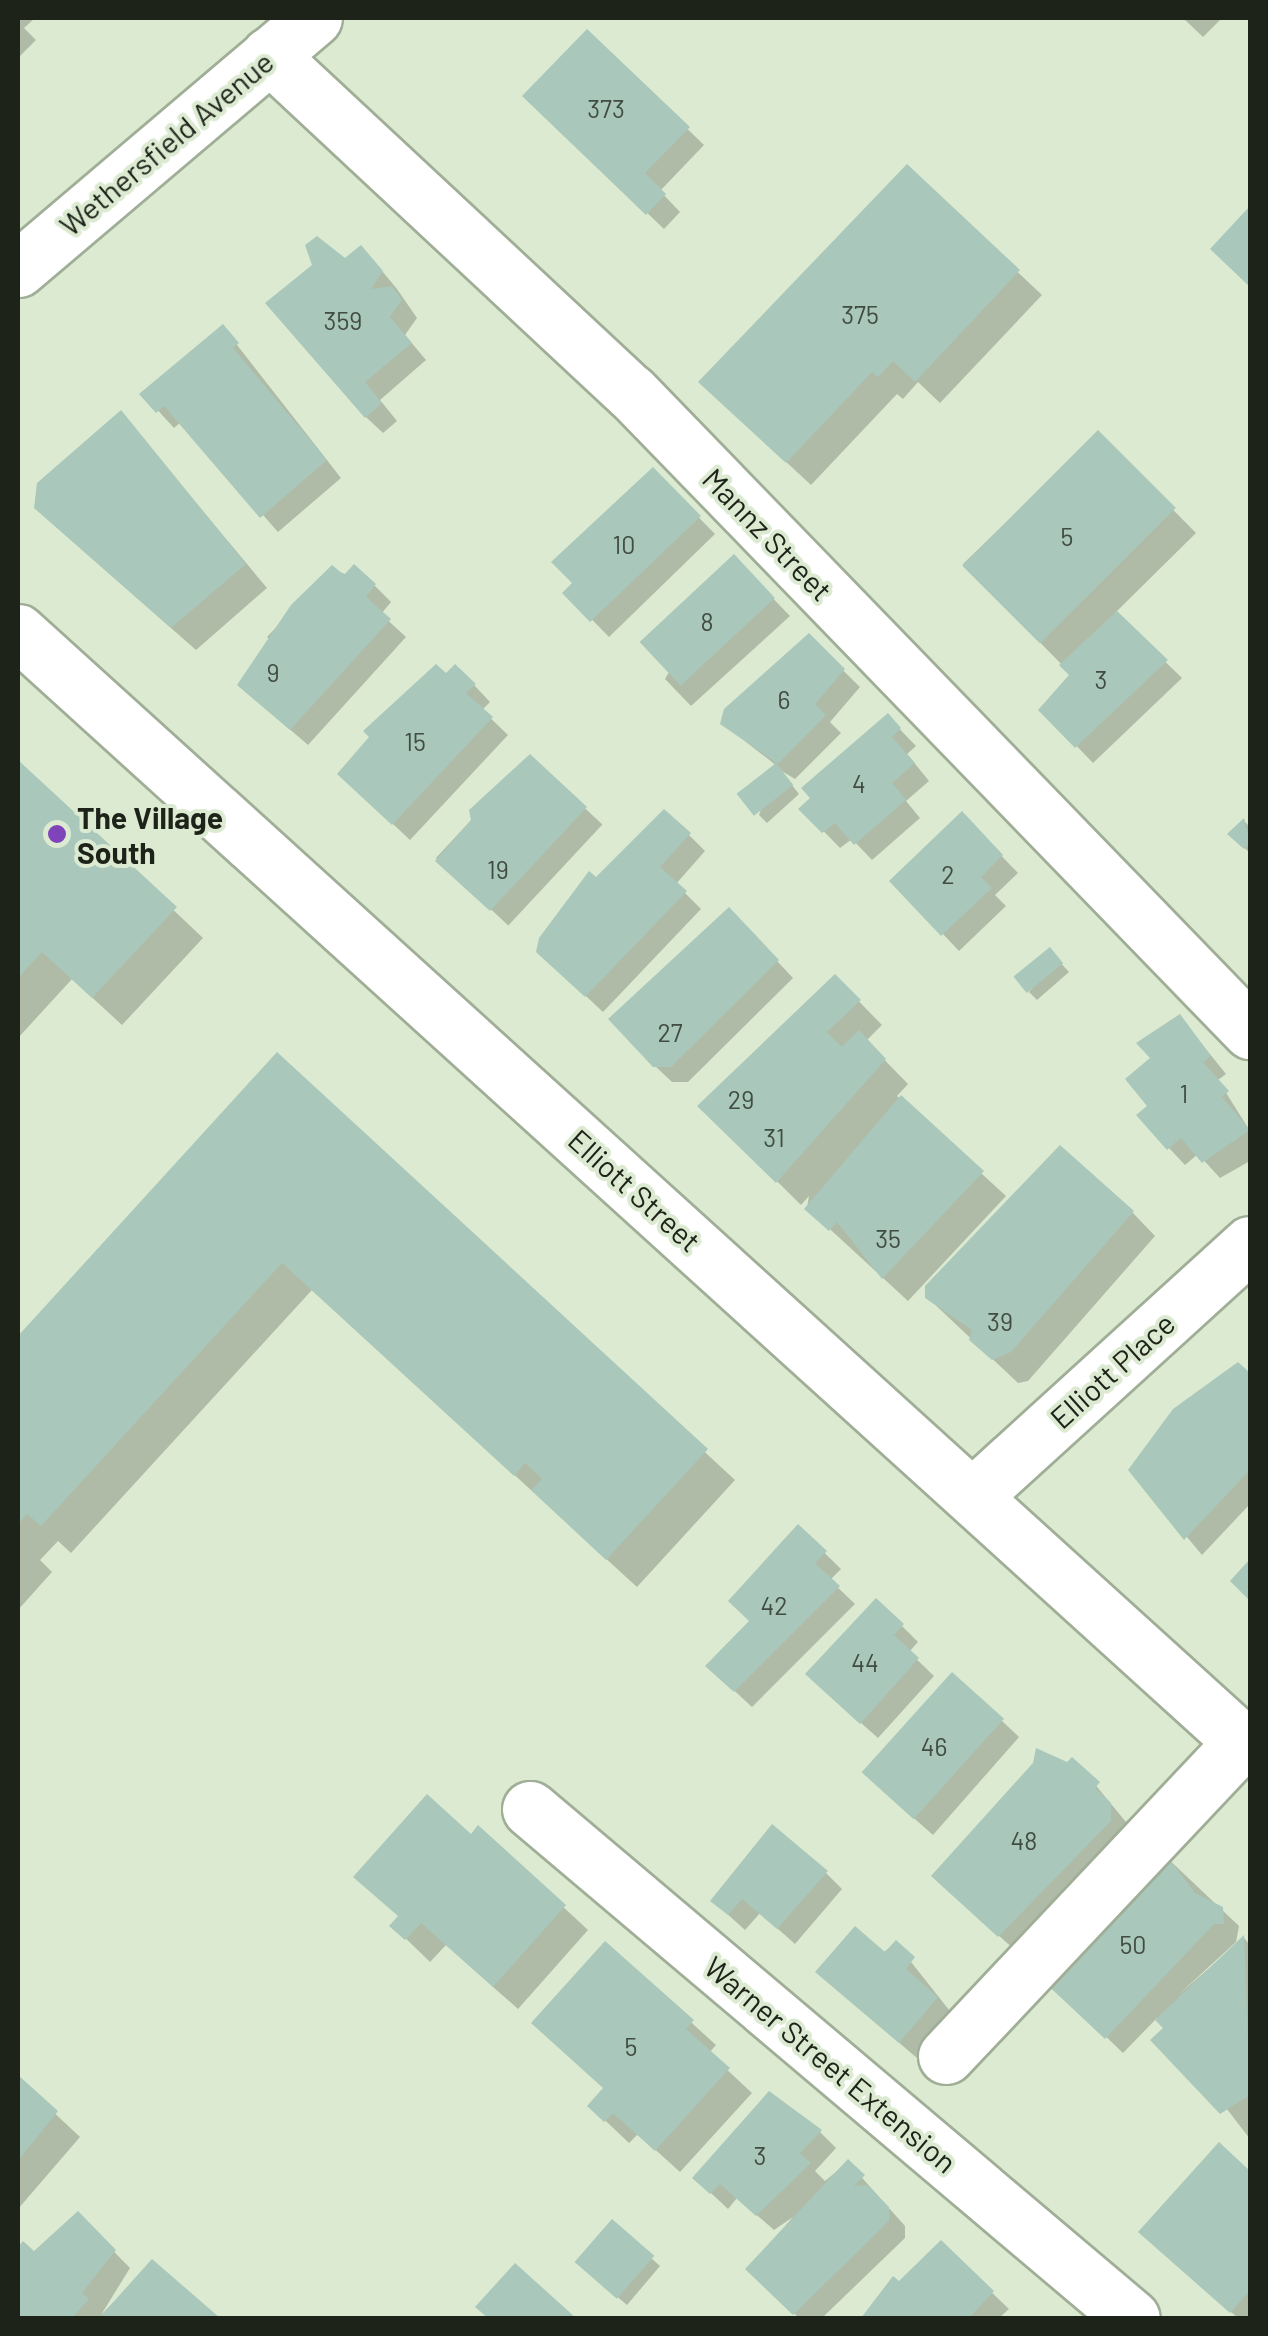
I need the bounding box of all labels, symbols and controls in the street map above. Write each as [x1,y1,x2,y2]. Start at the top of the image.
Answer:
street label: Wethersfield Avenue [52,43,280,243]
house number: 373 [587,93,625,123]
house number: 375 [841,299,879,329]
house number: 359 [324,305,362,335]
street label: Mannz Street [696,460,840,608]
house number: 5 [1061,521,1073,551]
house number: 10 [613,529,635,559]
house number: 8 [700,606,714,636]
house number: 9 [266,657,280,687]
house number: 3 [1095,664,1107,694]
house number: 6 [778,684,790,714]
house number: 15 [404,726,426,756]
house number: 4 [852,768,866,798]
place label: The Village South [77,799,223,870]
marker: The Village South [46,823,68,845]
house number: 19 [487,854,509,884]
house number: 2 [941,859,955,889]
house number: 27 [657,1017,683,1047]
house number: 1 [1180,1078,1188,1108]
house number: 29 [728,1084,754,1114]
street label: Elliott Street [561,1121,709,1259]
house number: 31 [763,1122,785,1152]
house number: 35 [875,1223,901,1253]
street label: Elliott Place [1042,1305,1182,1435]
house number: 39 [987,1306,1013,1336]
house number: 42 [760,1590,788,1620]
house number: 44 [851,1647,879,1677]
house number: 46 [921,1731,947,1761]
house number: 48 [1011,1825,1037,1855]
house number: 50 [1120,1929,1146,1959]
street label: Warner Street Extension [698,1948,964,2180]
house number: 5 [625,2031,637,2061]
house number: 3 [754,2140,766,2170]

